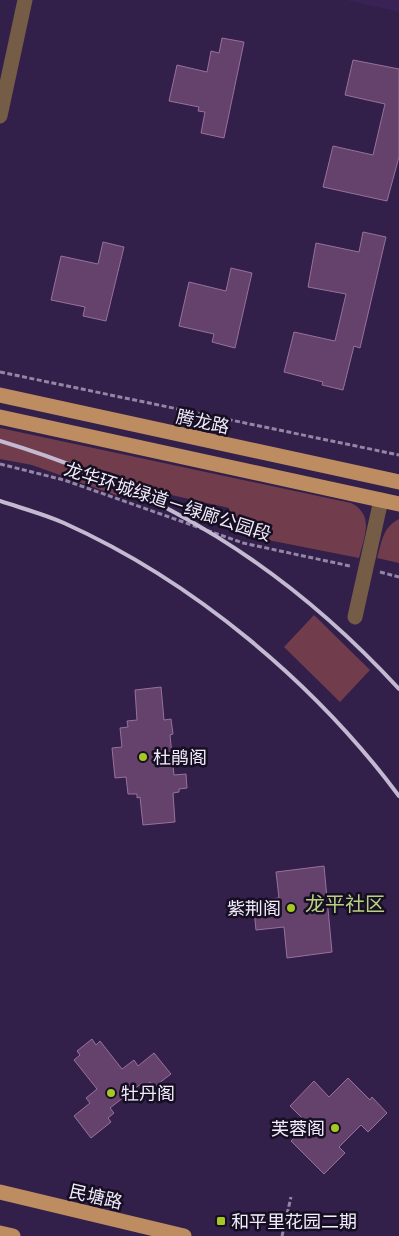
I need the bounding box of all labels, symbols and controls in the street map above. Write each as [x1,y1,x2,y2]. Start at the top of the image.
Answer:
street label: 腾龙路 [174,405,232,437]
street label: 龙华环城绿道－绿廊公园段 [62,457,274,545]
place label: 杜鹃阁 [153,746,207,768]
marker: 杜鹃阁 [137,751,149,763]
district label: 龙平社区 [305,891,385,915]
place label: 紫荆阁 [227,897,281,919]
marker: 紫荆阁 [285,902,297,914]
place label: 牡丹阁 [121,1082,175,1104]
marker: 牡丹阁 [105,1087,117,1099]
place label: 芙蓉阁 [271,1117,325,1139]
marker: 芙蓉阁 [329,1122,341,1134]
street label: 民塘路 [67,1179,125,1213]
place label: 和平里花园二期 [231,1210,357,1232]
marker: 和平里花园二期 [215,1215,227,1227]

